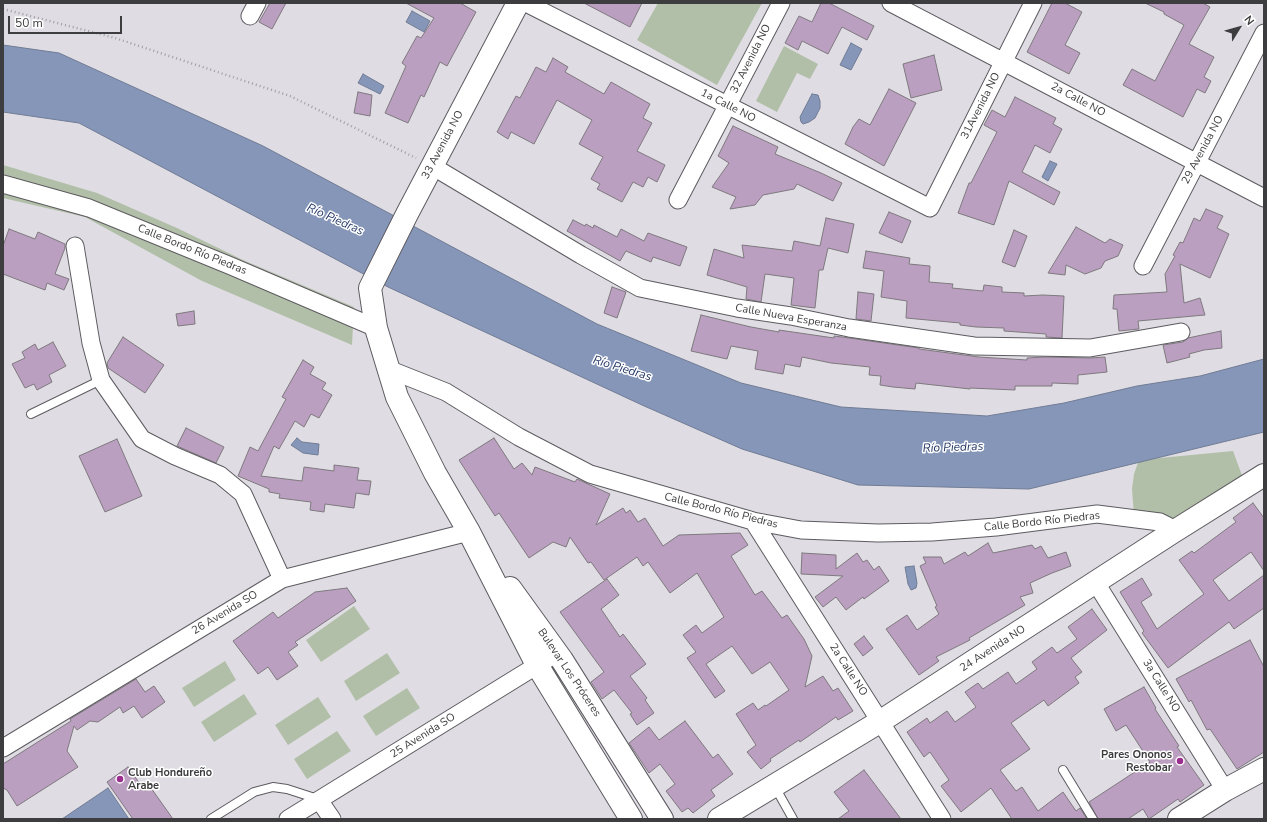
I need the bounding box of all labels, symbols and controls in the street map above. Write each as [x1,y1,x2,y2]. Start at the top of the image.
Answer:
scale bar [10,8,124,34]
north arrow [1219,8,1259,48]
text: N [1241,13,1257,28]
text: 50 m [15,15,43,31]
street label: 32 Avenida NO [728,22,774,96]
street label: 31Avenida NO [959,71,1003,141]
street label: 2a Calle NO [1048,80,1108,120]
street label: 1a Calle NO [698,86,758,126]
street label: 33 Avenida NO [419,109,467,181]
street label: 29 Avenida NO [1179,114,1227,186]
water label: Río Piedras [304,201,366,239]
street label: Calle Bordo Río Piedras [135,222,249,278]
street label: Calle Nueva Esperanza [734,302,848,334]
water label: Río Piedras [591,353,653,385]
water label: Río Piedras [922,440,984,456]
street label: Calle Bordo Río Piedras [663,490,779,532]
street label: Calle Bordo Río Piedras [983,509,1101,535]
street label: 26 Avenida SO [190,588,260,638]
street label: 24 Avenida NO [958,623,1028,675]
street label: Bulevar Los Próceres [535,626,603,720]
street label: 2a Calle NO [826,641,870,699]
street label: 3a Calle NO [1139,657,1183,715]
street label: 25 Avenida SO [388,711,458,761]
place label: Pares Ononos Restobar [1101,748,1172,774]
marker: Pares Ononos Restobar [1175,756,1185,766]
place label: Club Hondureño Arabe [128,766,212,792]
marker: Club Hondureño Arabe [115,774,125,784]

